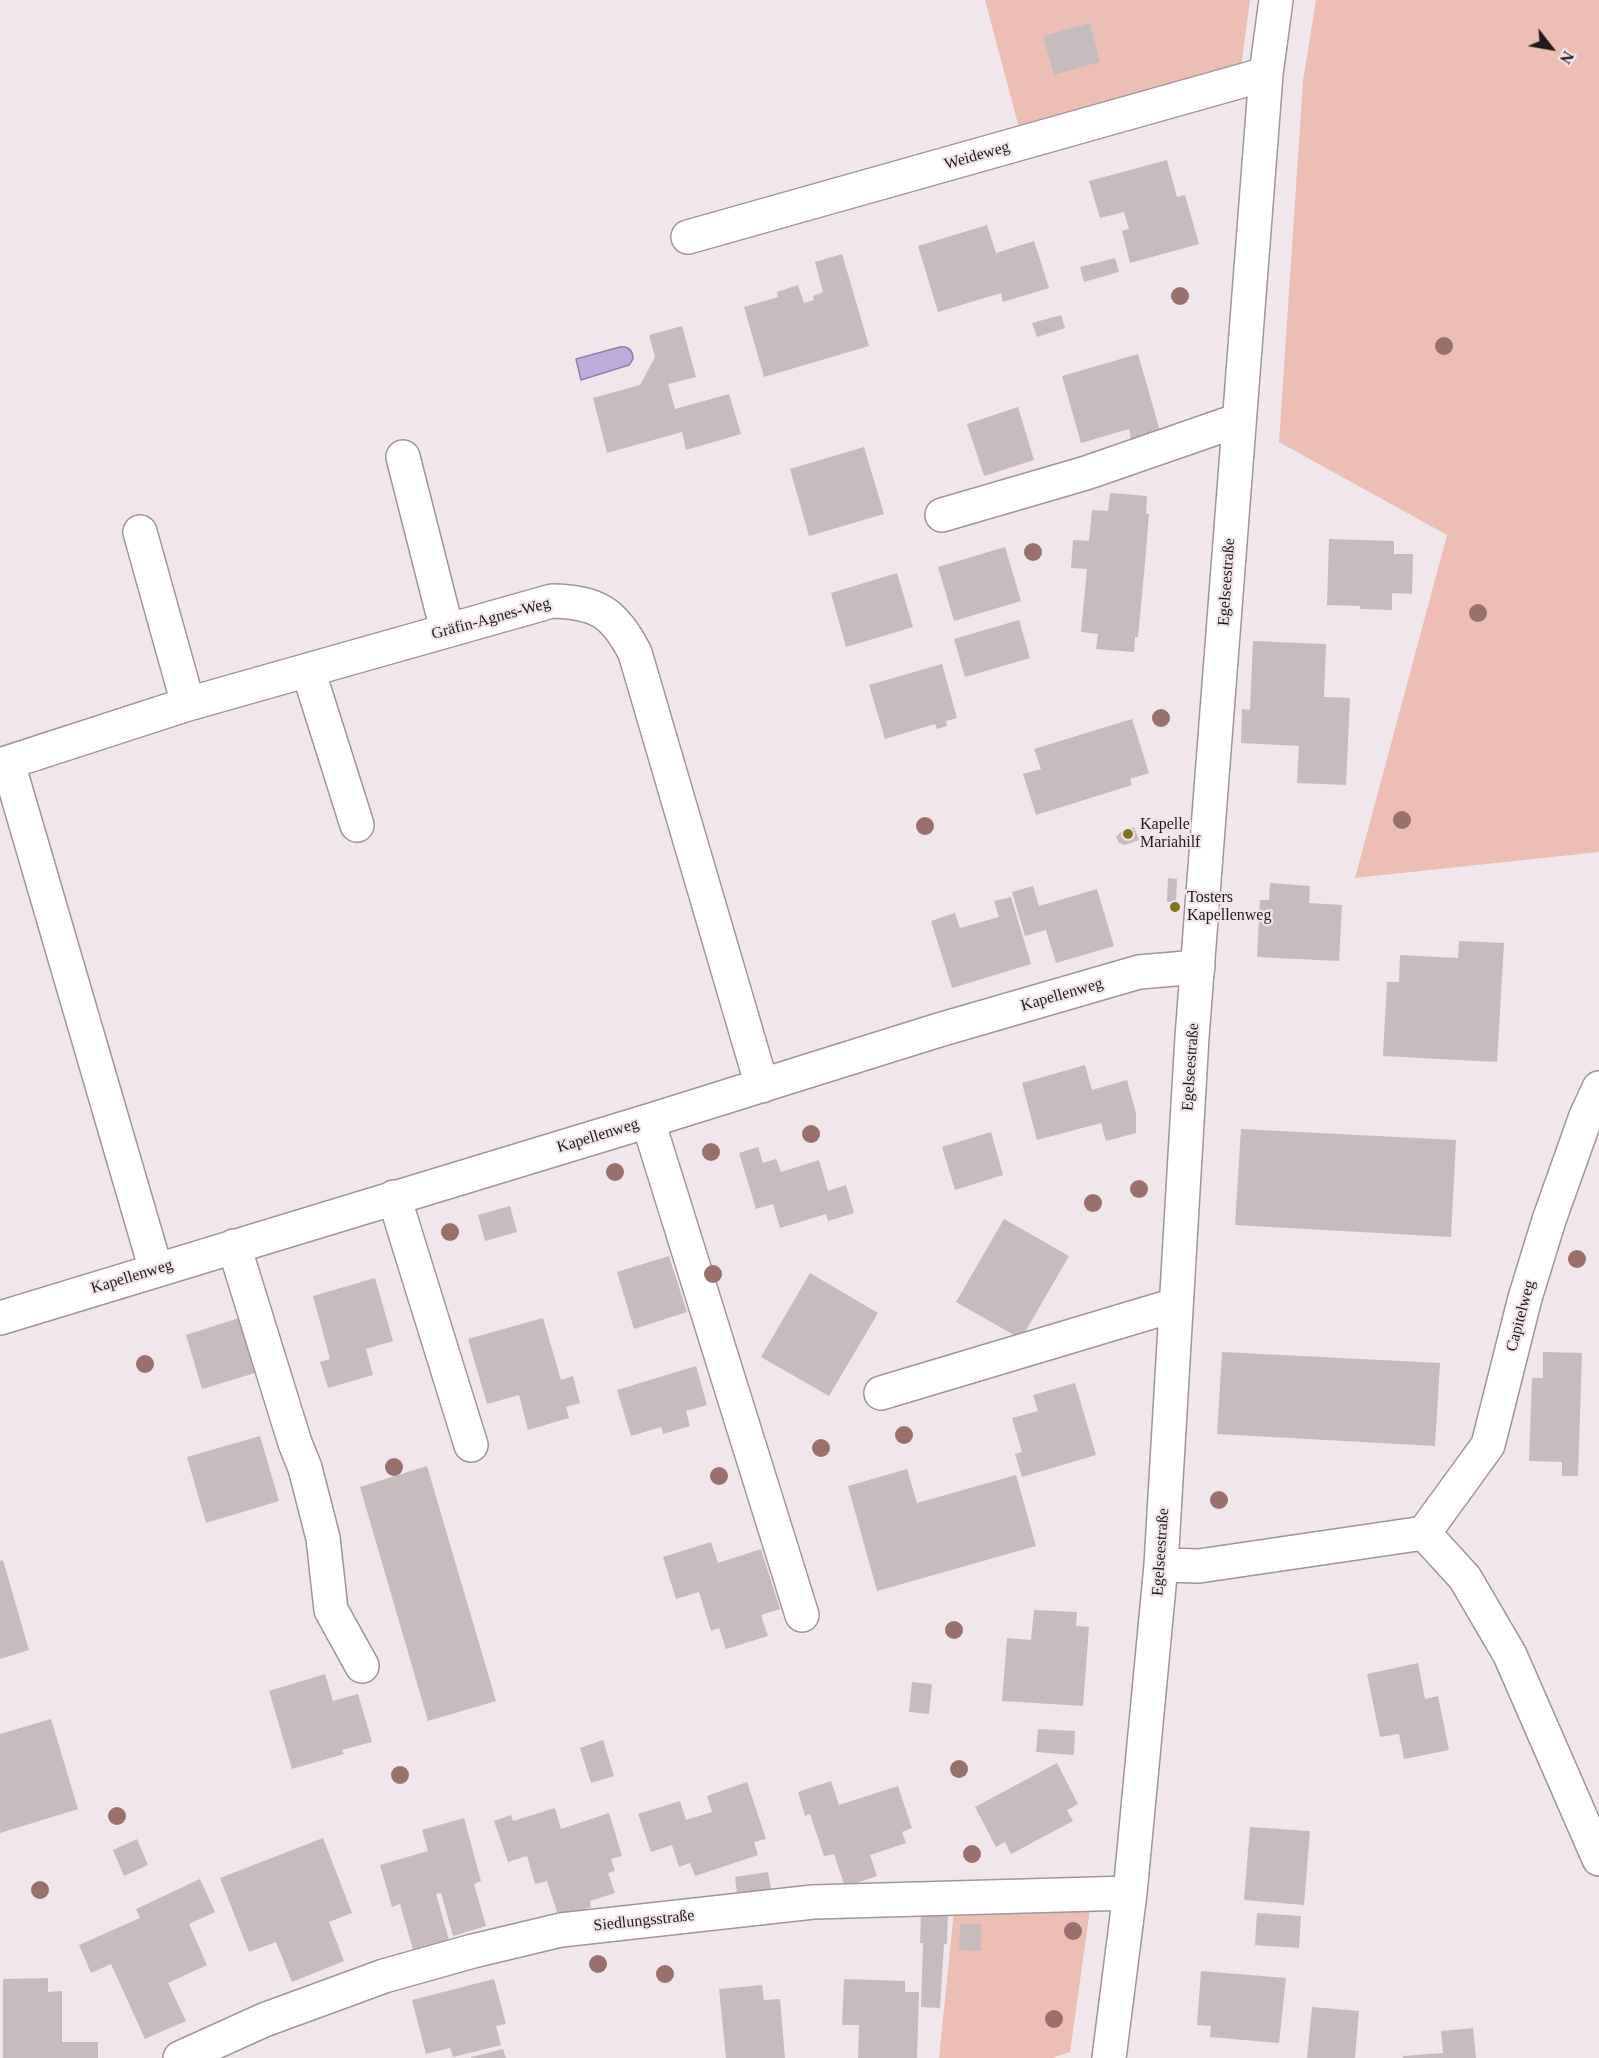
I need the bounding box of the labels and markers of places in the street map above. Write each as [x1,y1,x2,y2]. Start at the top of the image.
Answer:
place label: Kapelle Mariahilf [1140,815,1200,853]
marker: Kapelle Mariahilf [1121,827,1135,841]
place label: Tosters Kapellenweg [1187,888,1271,926]
marker: Tosters Kapellenweg [1168,900,1182,914]

